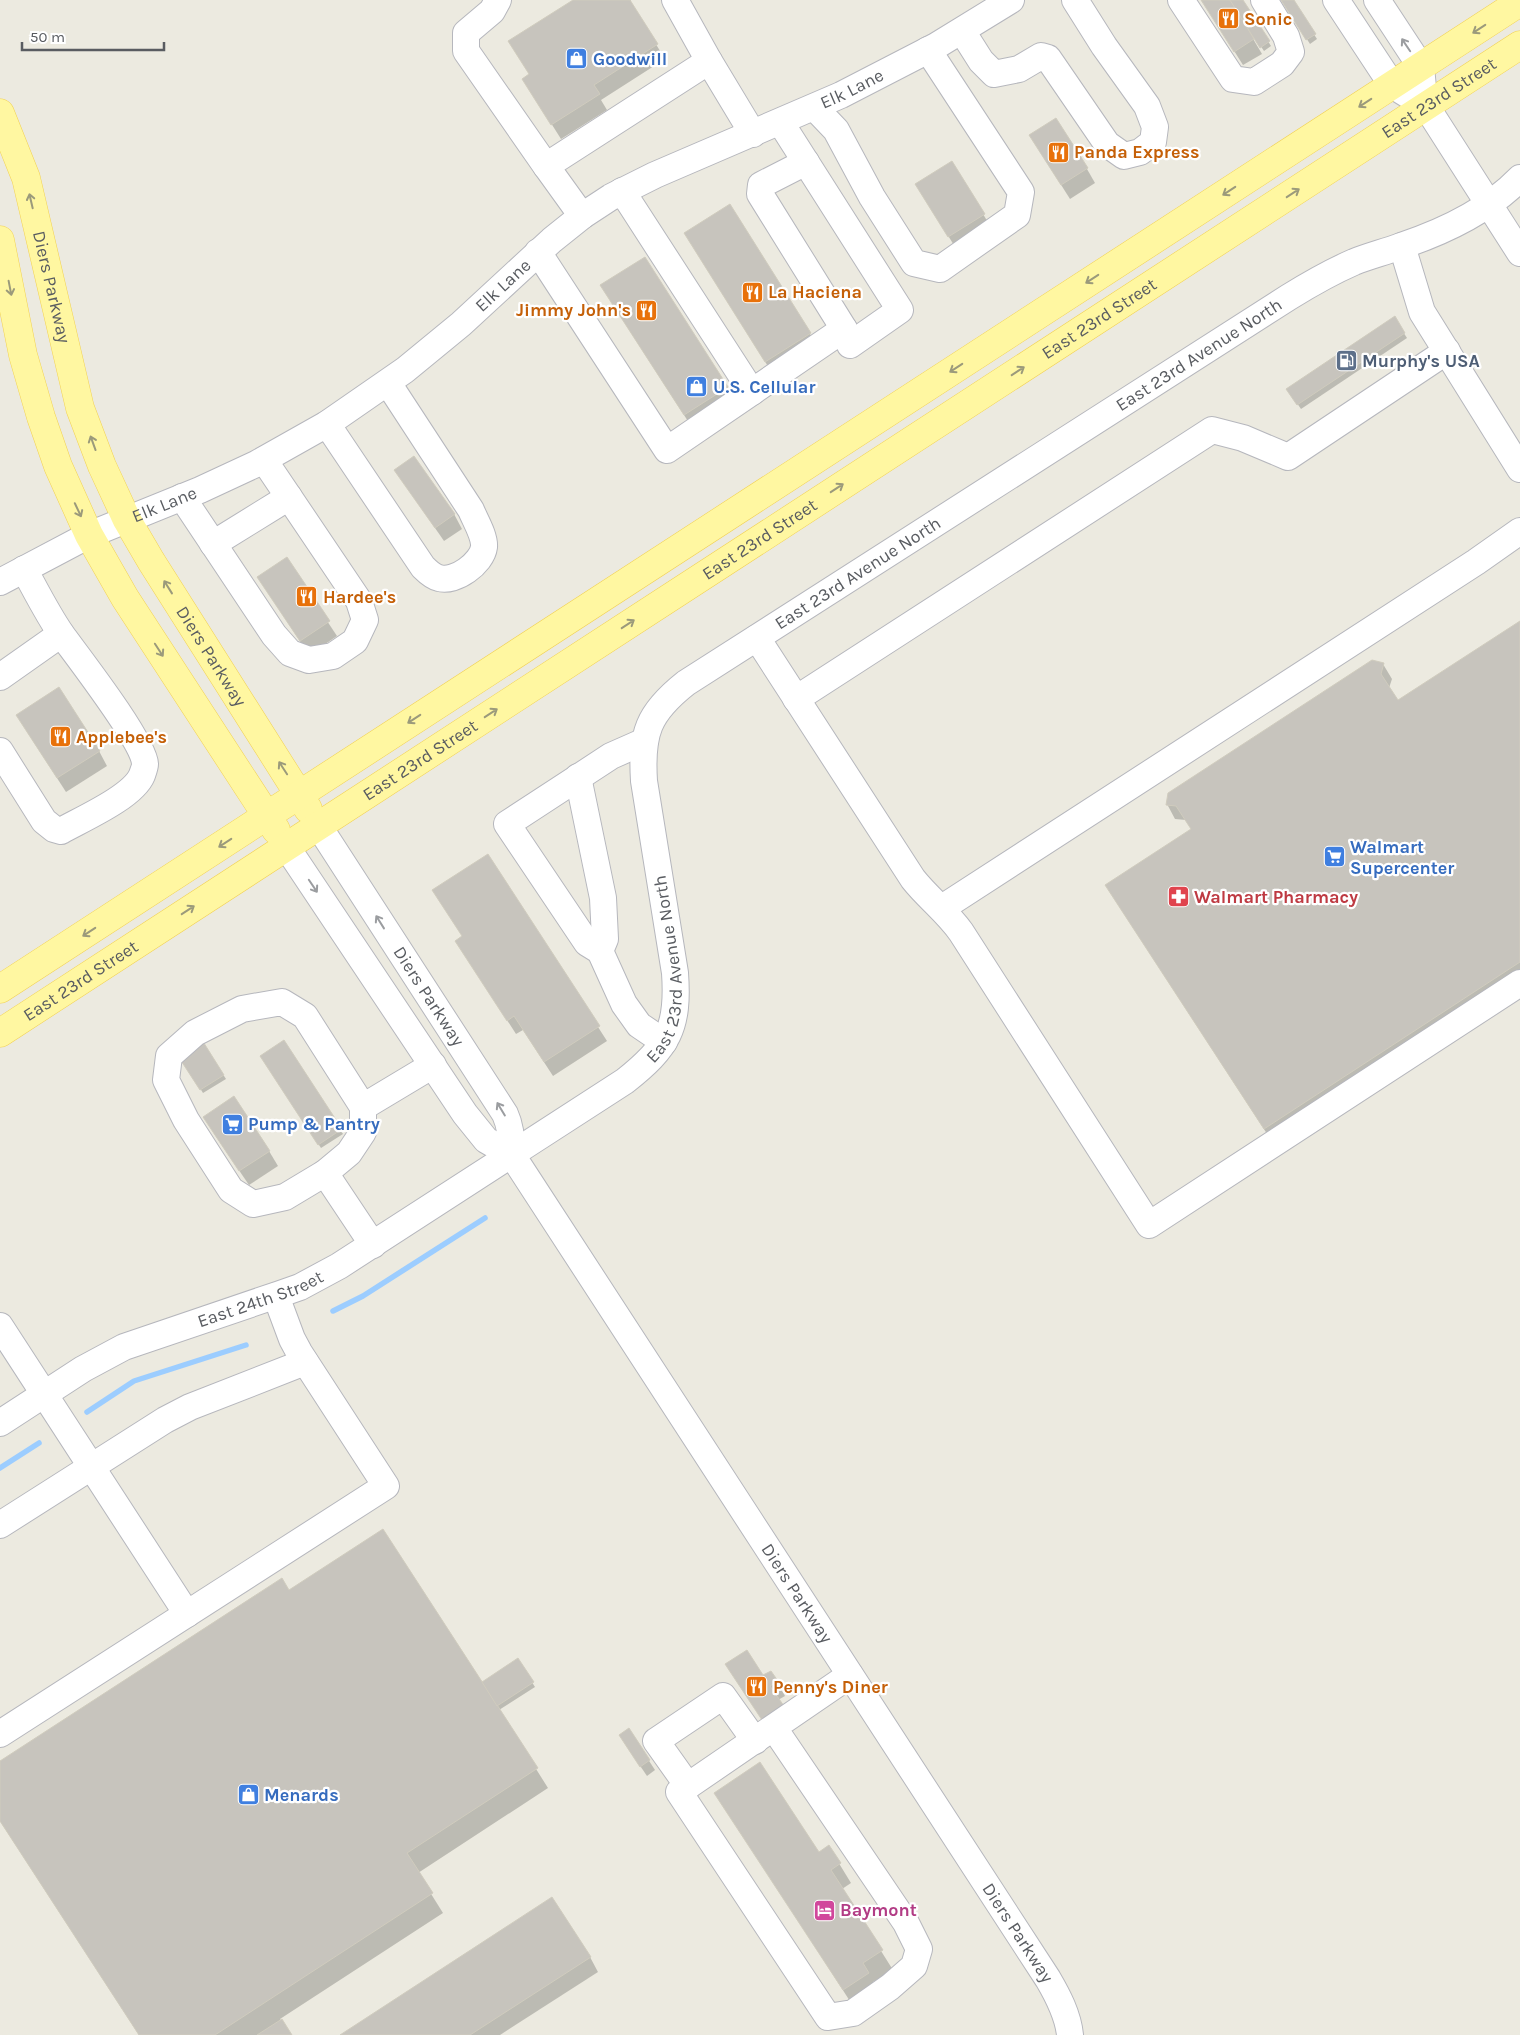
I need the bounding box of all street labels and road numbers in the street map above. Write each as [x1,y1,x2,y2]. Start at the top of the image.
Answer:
street label: East 23rd Street [1377,52,1501,143]
street label: Elk Lane [817,64,887,114]
street label: Diers Parkway [28,229,76,346]
street label: Elk Lane [470,254,535,317]
street label: East 23rd Street [1038,273,1161,364]
street label: East 23rd Avenue North [1112,293,1286,416]
street label: Elk Lane [129,481,200,527]
street label: East 23rd Street [698,494,821,585]
street label: East 23rd Avenue North [771,512,945,634]
street label: Diers Parkway [171,602,252,711]
street label: East 23rd Street [358,714,482,805]
street label: East 23rd Avenue North [641,874,687,1067]
street label: East 23rd Street [19,935,142,1026]
street label: Diers Parkway [388,942,470,1051]
street label: East 24th Street [195,1265,327,1332]
street label: Diers Parkway [757,1539,838,1648]
street label: Diers Parkway [977,1879,1059,1987]

